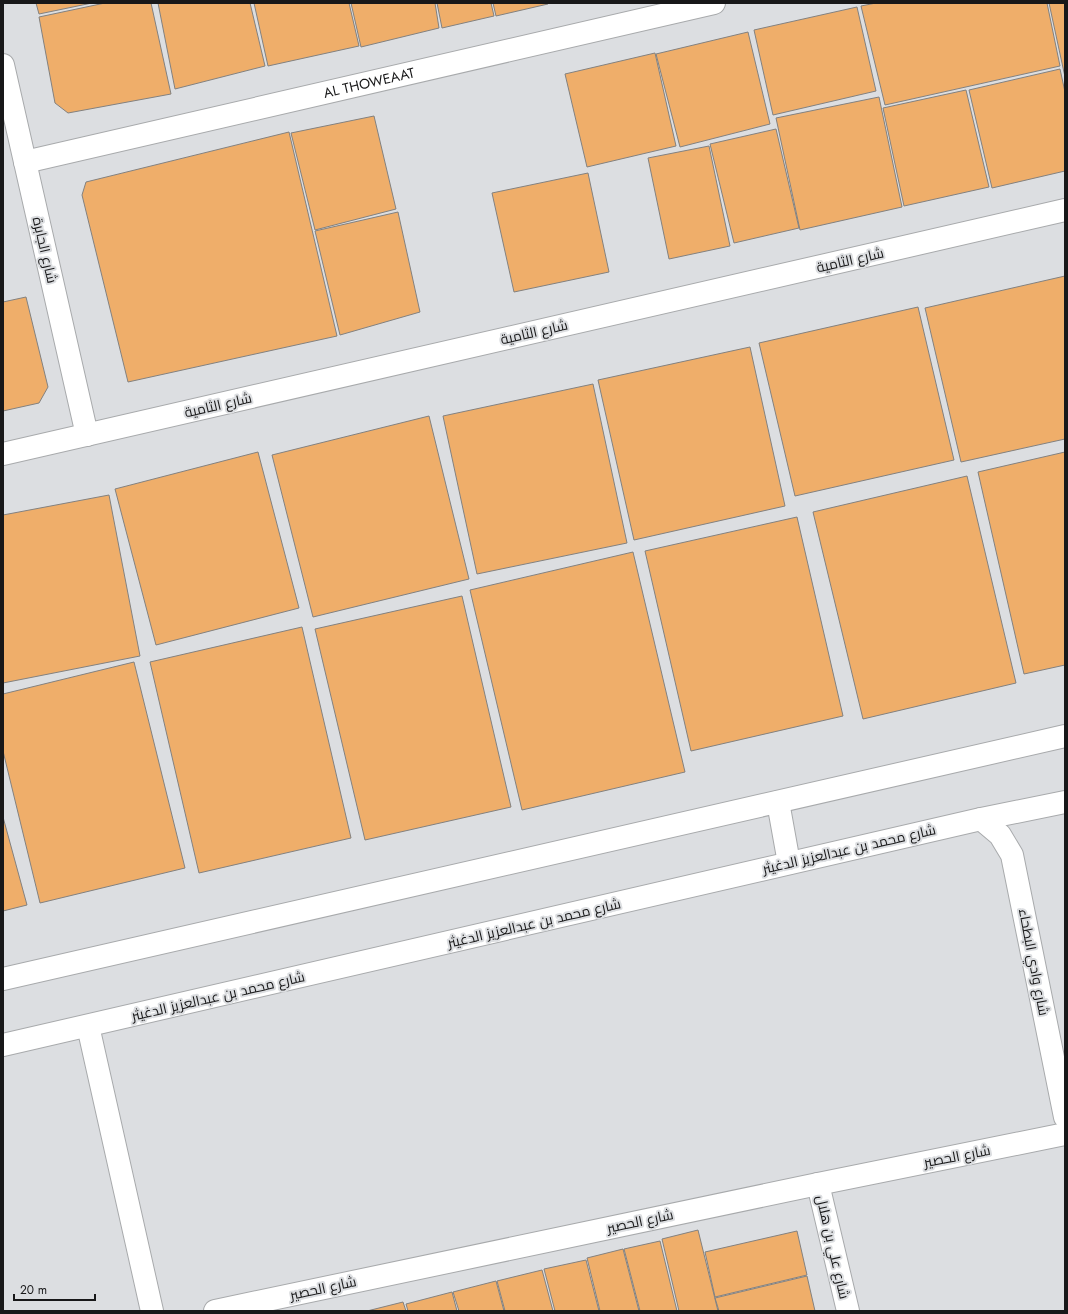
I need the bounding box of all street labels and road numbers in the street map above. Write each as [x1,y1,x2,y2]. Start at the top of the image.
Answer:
street label: AL THOWEAAT [321,62,417,103]
street label: شارع الجابرة [28,215,62,285]
street label: شارع الثامية [814,243,886,277]
street label: شارع الثامية [498,315,570,349]
street label: شارع الثامية [182,388,254,422]
street label: شارع محمد بن عبدالعزيز الدغيثر [759,819,938,879]
street label: شارع محمد بن عبدالعزيز الدغيثر [444,893,623,953]
street label: شارع وادي البطحاء [1012,907,1054,1018]
street label: شارع محمد بن عبدالعزيز الدغيثر [128,966,307,1026]
street label: شارع الحصير [921,1140,992,1172]
street label: شارع علي بن هلال [809,1193,855,1301]
street label: شارع الحصير [604,1204,675,1238]
street label: شارع الحصير [287,1271,358,1305]

